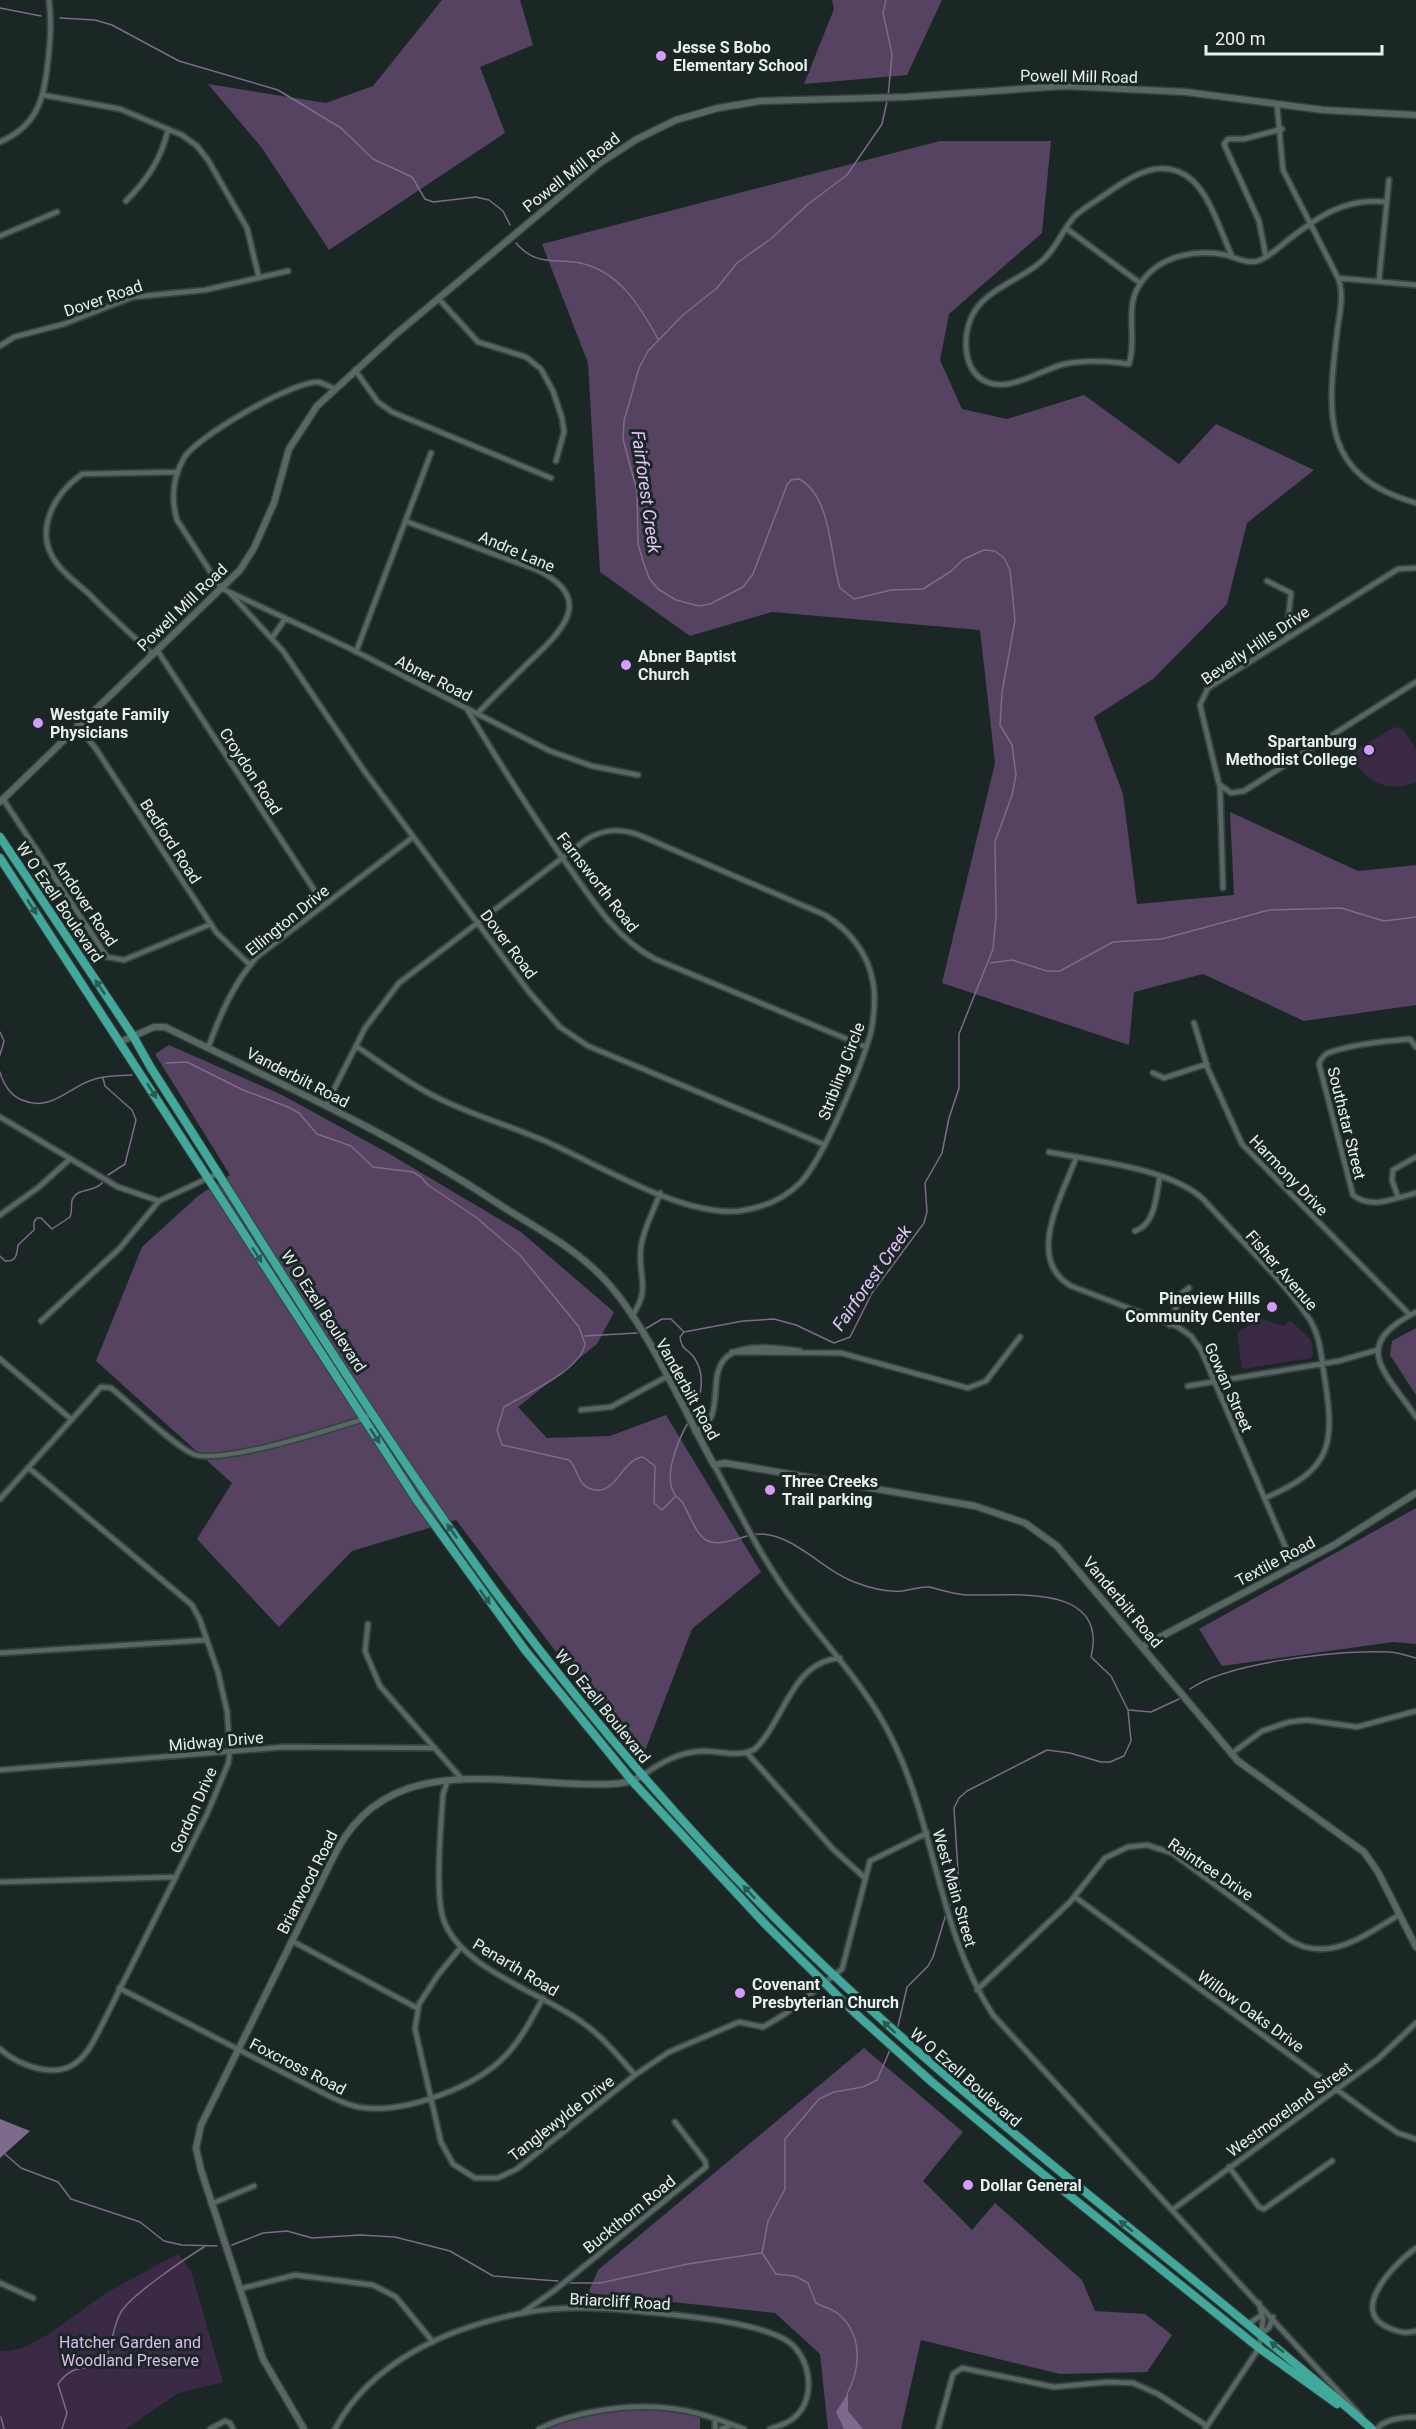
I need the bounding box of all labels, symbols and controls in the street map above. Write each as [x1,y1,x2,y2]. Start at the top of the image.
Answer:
scale bar [1206,18,1382,56]
text: 200 m [1215,28,1266,49]
place label: Jesse S Bobo Elementary School [673,38,808,75]
marker: Jesse S Bobo Elementary School [654,49,668,63]
street label: Powell Mill Road [1020,66,1138,87]
street label: Powell Mill Road [519,129,624,216]
street label: Dover Road [61,276,145,321]
water label: Fairforest Creek [627,429,666,556]
street label: Andre Lane [476,527,558,576]
street label: Powell Mill Road [133,560,231,655]
street label: Beverly Hills Drive [1197,602,1313,689]
place label: Abner Baptist Church [638,647,737,684]
street label: Abner Road [393,651,475,706]
marker: Abner Baptist Church [619,658,633,672]
place label: Westgate Family Physicians [50,705,170,742]
marker: Westgate Family Physicians [31,716,45,730]
street label: Croydon Road [215,724,286,818]
place label: Spartanburg Methodist College [1226,732,1357,769]
marker: Spartanburg Methodist College [1362,743,1376,757]
street label: Bedford Road [136,795,205,887]
street label: Farnsworth Road [553,829,642,936]
street label: W O Ezell Boulevard [12,838,107,966]
street label: Andover Road [50,857,121,950]
street label: Ellington Drive [242,881,333,960]
one-way arrow [27,899,38,915]
street label: Dover Road [476,906,541,983]
one-way arrow [95,979,106,995]
street label: Stribling Circle [814,1020,869,1123]
street label: Vanderbilt Road [243,1043,352,1112]
street label: Southstar Street [1323,1065,1370,1181]
one-way arrow [146,1083,157,1099]
street label: Harmony Drive [1245,1131,1332,1220]
water label: Fairforest Creek [827,1220,916,1334]
street label: Fisher Avenue [1242,1226,1322,1314]
one-way arrow [252,1247,263,1263]
street label: W O Ezell Boulevard [277,1247,370,1376]
place label: Pineview Hills Community Center [1125,1289,1260,1326]
marker: Pineview Hills Community Center [1265,1300,1279,1314]
street label: Vanderbilt Road [652,1335,723,1443]
street label: Gowan Street [1200,1340,1257,1435]
one-way arrow [369,1428,380,1445]
place label: Three Creeks Trail parking [782,1472,878,1509]
marker: Three Creeks Trail parking [763,1483,777,1497]
one-way arrow [446,1523,458,1539]
street label: Textile Road [1232,1533,1318,1590]
street label: Vanderbilt Road [1079,1553,1166,1652]
one-way arrow [479,1589,491,1604]
street label: W O Ezell Boulevard [551,1646,654,1767]
street label: Midway Drive [168,1728,264,1755]
street label: Gordon Drive [166,1764,221,1856]
street label: Briarwood Road [273,1827,342,1937]
street label: West Main Street [929,1827,980,1949]
street label: Raintree Drive [1165,1834,1257,1905]
one-way arrow [742,1884,756,1899]
street label: Penarth Road [469,1934,562,2000]
street label: Willow Oaks Drive [1194,1966,1308,2056]
place label: Covenant Presbyterian Church [752,1975,899,2012]
marker: Covenant Presbyterian Church [733,1986,747,2000]
one-way arrow [882,2021,897,2034]
street label: W O Ezell Boulevard [906,2024,1025,2131]
street label: Foxcross Road [247,2034,349,2099]
street label: Westmoreland Street [1223,2058,1355,2161]
street label: Tanglewylde Drive [505,2071,618,2165]
street label: Buckthorn Road [579,2171,679,2257]
place label: Dollar General [980,2176,1082,2195]
marker: Dollar General [961,2178,975,2192]
one-way arrow [1118,2220,1133,2232]
street label: Briarcliff Road [569,2289,671,2314]
park label: Hatcher Garden and Woodland Preserve [59,2333,201,2370]
one-way arrow [1269,2341,1285,2354]

